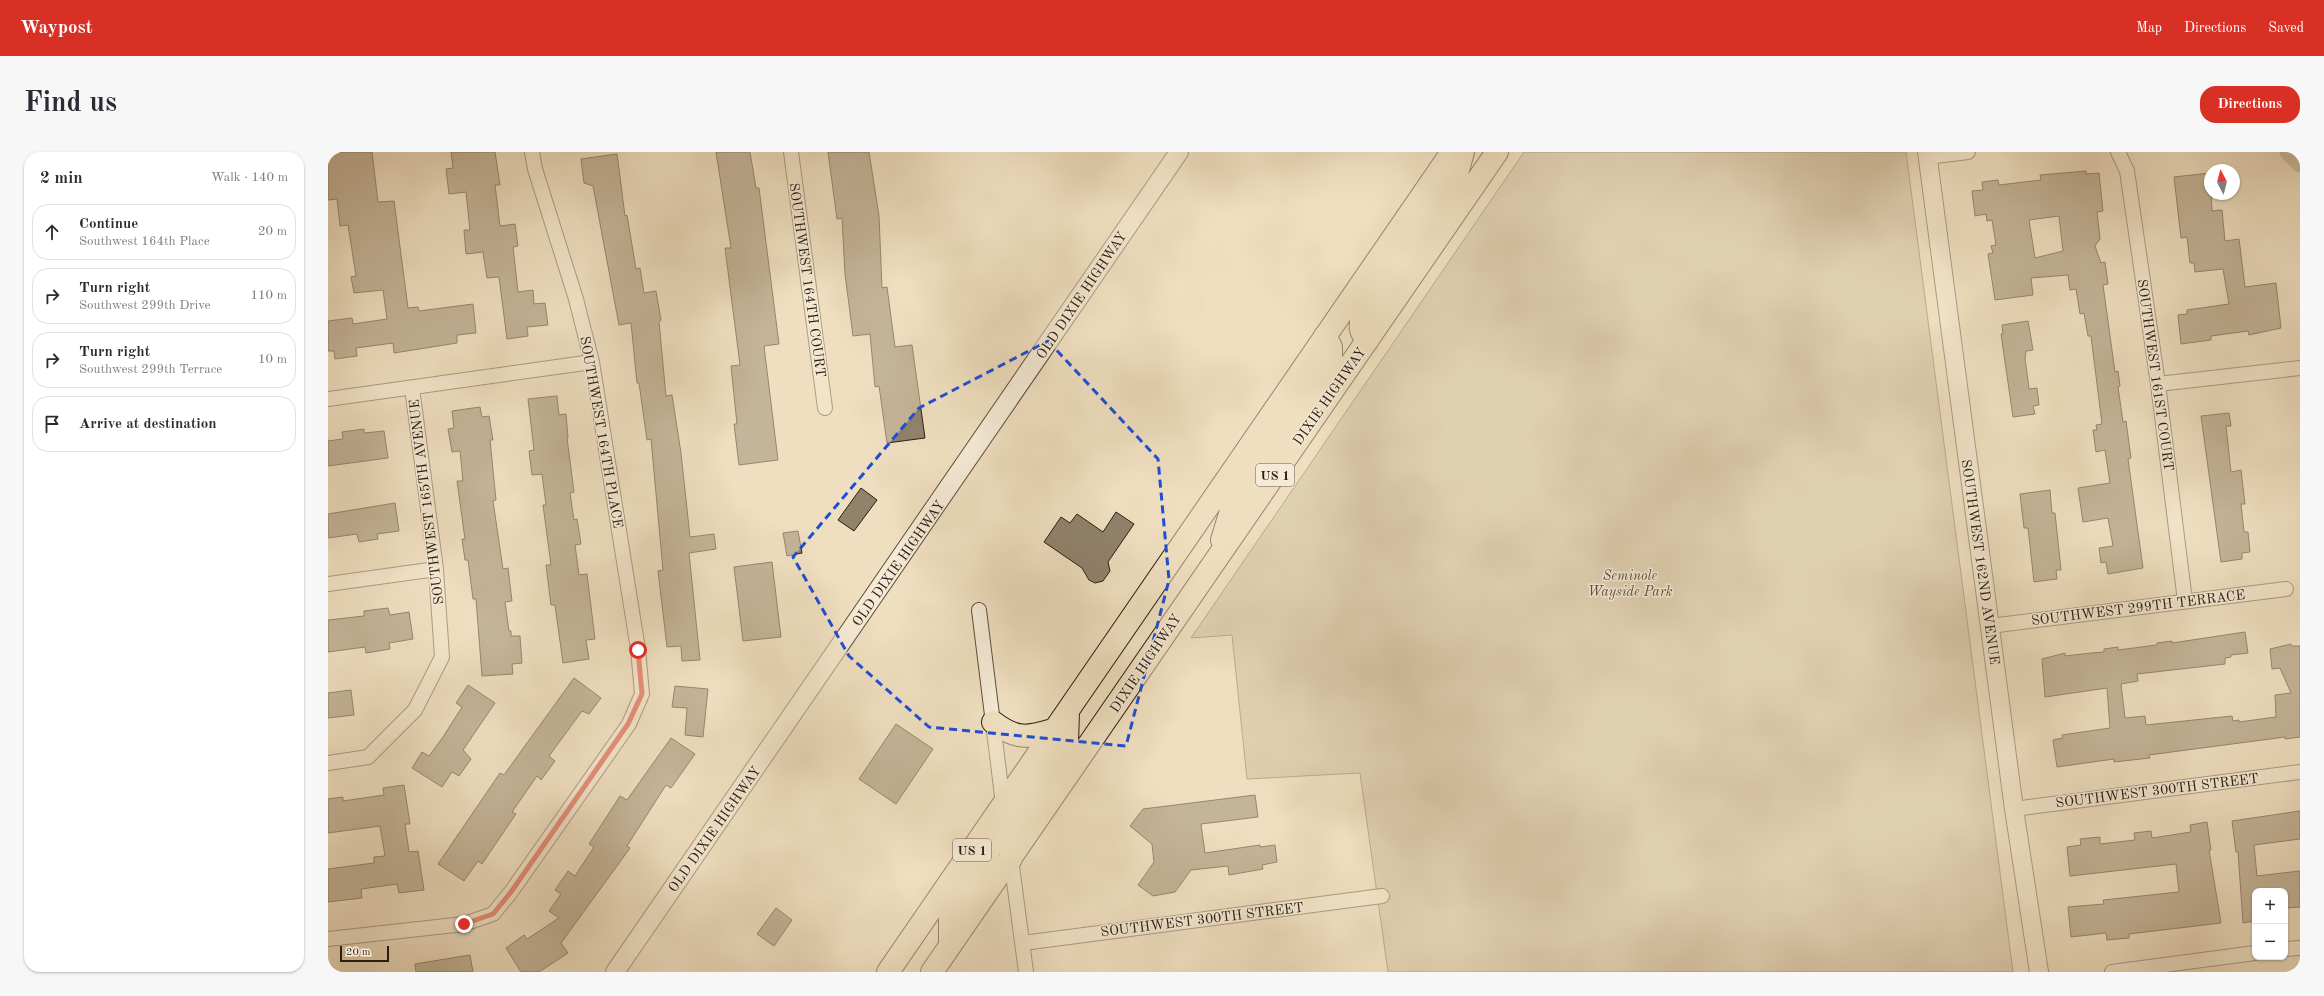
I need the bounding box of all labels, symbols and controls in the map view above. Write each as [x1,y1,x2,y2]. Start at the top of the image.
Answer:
text: Waypost [20,19,93,38]
text: Map [2136,21,2162,35]
text: Directions [2184,21,2246,35]
text: Saved [2268,21,2304,35]
button: Directions [2200,86,2300,123]
text: Find us [24,90,117,118]
north arrow [2204,164,2240,200]
text: 2 min [40,170,83,187]
text: Walk · 140 m [211,171,288,184]
street label: SOUTHWEST 164TH COURT [786,182,828,378]
text: Continue [79,217,138,232]
icon: ahead [41,221,63,243]
text: 20 m [258,225,287,238]
street label: OLD DIXIE HIGHWAY [1034,230,1130,362]
text: Southwest 164th Place [79,235,210,248]
street label: SOUTHWEST 161ST COURT [2135,278,2175,472]
text: Turn right [79,281,150,296]
icon: right [41,285,63,307]
text: 110 m [250,289,287,302]
text: Southwest 299th Drive [79,299,210,312]
street label: SOUTHWEST 164TH PLACE [577,335,625,529]
text: Turn right [79,345,150,360]
street label: DIXIE HIGHWAY [1291,345,1369,448]
icon: right [41,349,63,371]
text: 10 m [258,353,287,366]
text: Southwest 299th Terrace [79,363,222,376]
street label: SOUTHWEST 165TH AVENUE [407,398,447,605]
icon: arrive [41,413,63,435]
text: Arrive at destination [79,417,217,432]
street label: SOUTHWEST 162ND AVENUE [1959,458,2001,666]
road number: US 1 [1256,464,1294,486]
street label: OLD DIXIE HIGHWAY [850,498,948,629]
park label: Seminole Wayside Park [1587,569,1673,600]
street label: SOUTHWEST 299TH TERRACE [2030,588,2246,628]
street label: DIXIE HIGHWAY [1108,612,1184,715]
route start [629,641,647,659]
street label: OLD DIXIE HIGHWAY [666,764,764,895]
street label: SOUTHWEST 300TH STREET [2055,772,2260,810]
road number: US 1 [953,839,991,861]
map controls [2252,888,2288,960]
button: + [2252,888,2288,924]
street label: SOUTHWEST 300TH STREET [1100,901,1305,939]
route end [455,915,473,933]
button: − [2252,924,2288,960]
scale bar [340,944,389,963]
text: 20 m [346,947,371,958]

